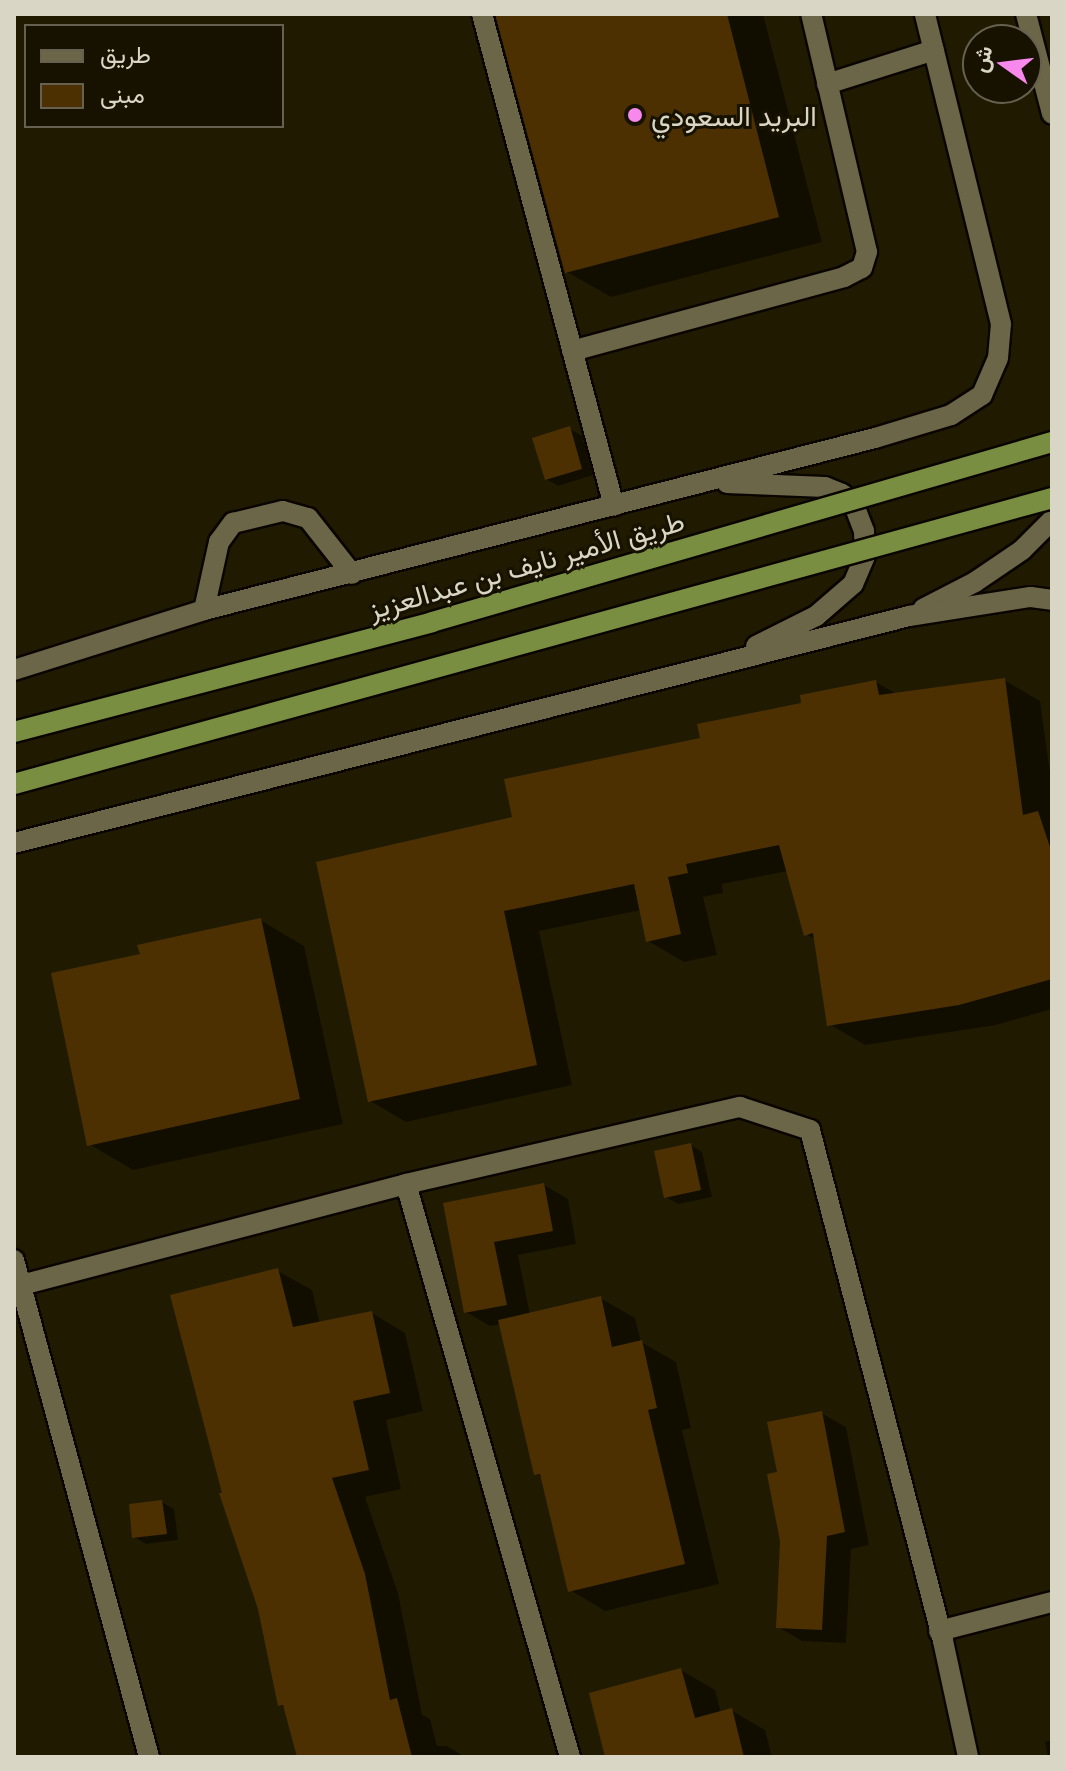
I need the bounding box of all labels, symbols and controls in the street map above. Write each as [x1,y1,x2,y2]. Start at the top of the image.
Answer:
legend [24,24,284,128]
north arrow [962,24,1042,104]
text: طريق [100,37,151,70]
text: ش [963,42,998,75]
text: مبنى [100,77,145,110]
place label: البريد السعودي [651,98,817,132]
marker: البريد السعودي [626,106,644,124]
street label: طريق الأمير نايف بن عبدالعزيز [364,503,688,625]

